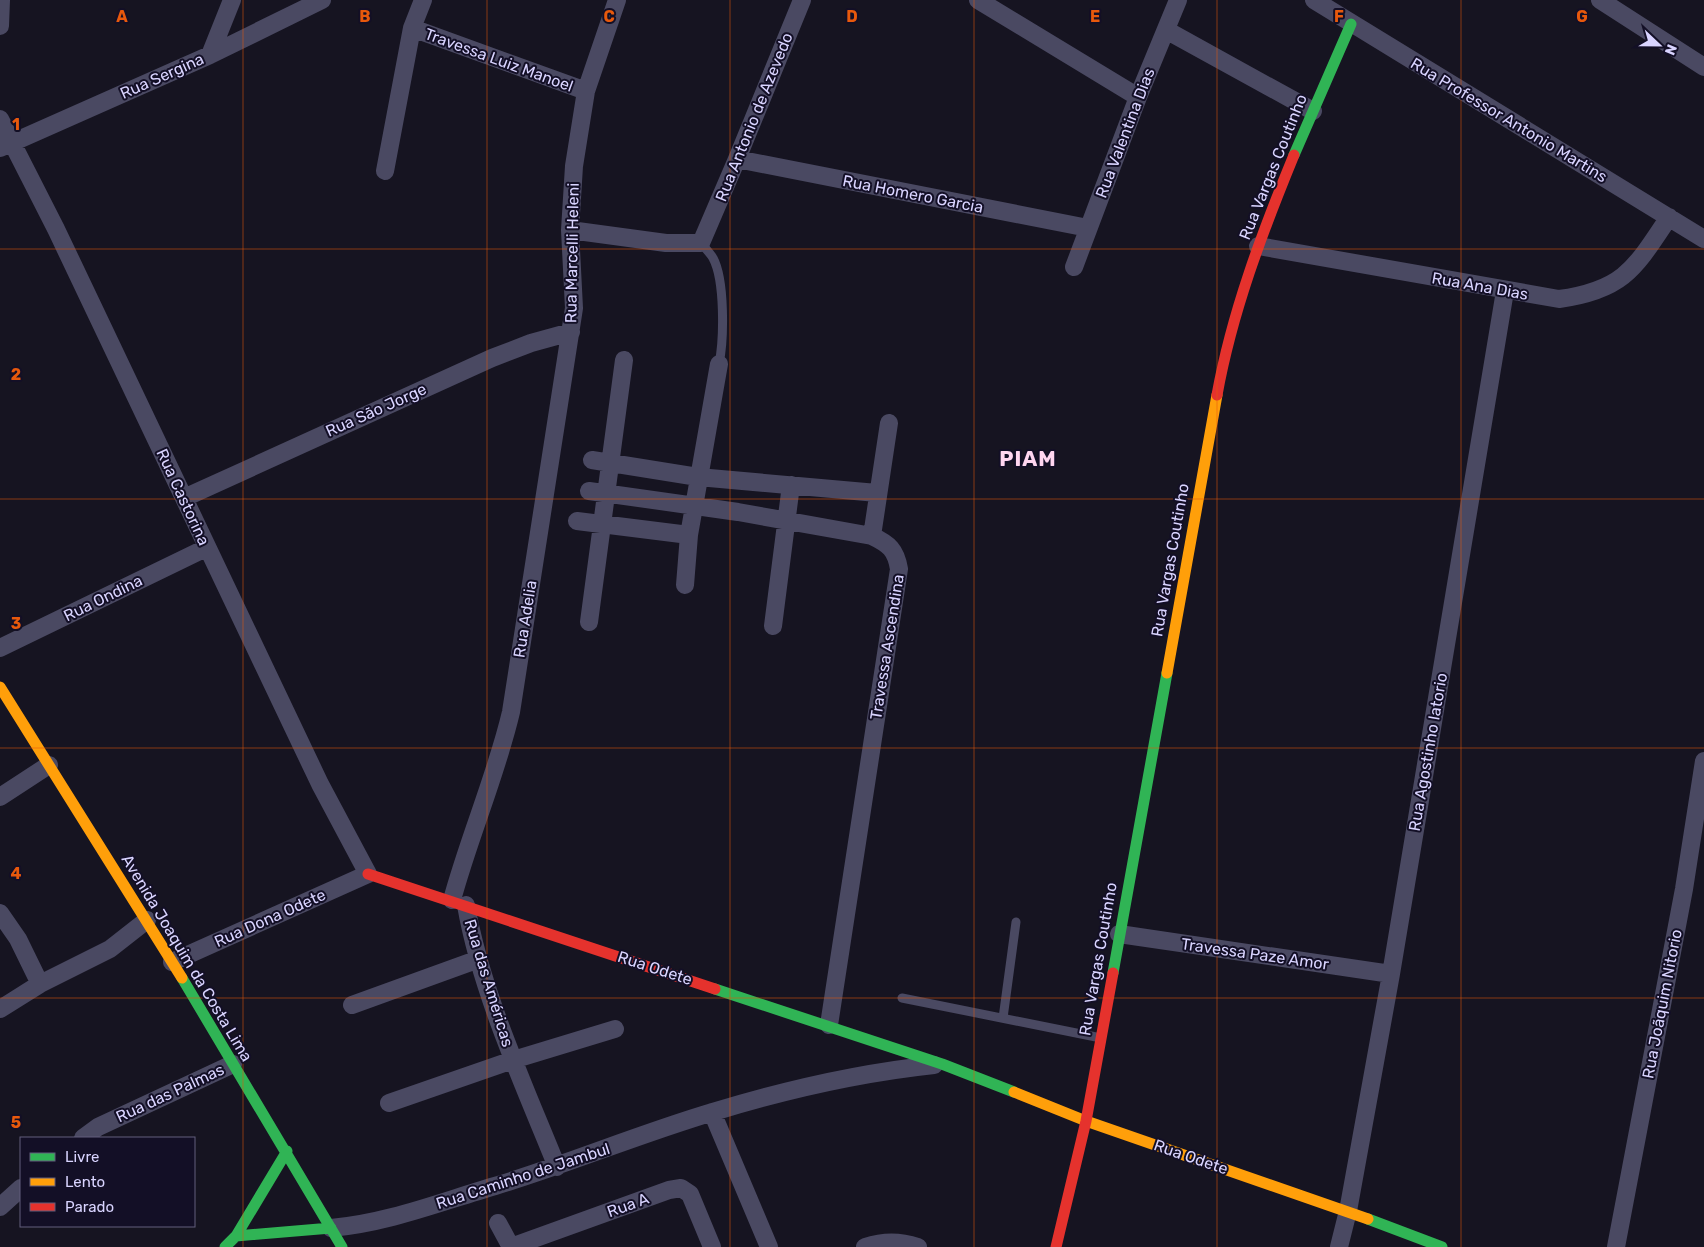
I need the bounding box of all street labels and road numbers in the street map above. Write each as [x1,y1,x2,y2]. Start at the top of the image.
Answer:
street label: Travessa Luiz Manoel [422,24,576,96]
street label: Rua Antonio de Azevedo [711,30,797,204]
street label: Rua Sergina [117,49,207,103]
street label: Rua Professor Antonio Martins [1407,54,1611,186]
street label: Rua Valentina Dias [1091,65,1159,201]
street label: Rua Vargas Coutinho [1235,91,1311,243]
street label: Rua Homero Garcia [841,171,985,217]
street label: Rua Marcelli Heleni [561,183,583,323]
street label: Rua Ana Dias [1430,268,1530,304]
street label: Rua São Jorge [323,379,429,441]
street label: Rua Castorina [152,446,214,548]
street label: Rua Vargas Coutinho [1147,482,1193,638]
street label: Rua Ondina [60,571,146,625]
street label: Travessa Ascendina [866,573,908,721]
street label: Rua Adelia [510,579,540,659]
street label: Rua Agostinho Iatorio [1405,671,1451,833]
street label: Avenida Joaquim da Costa Lima [118,851,256,1065]
street label: Rua Vargas Coutinho [1075,881,1121,1037]
street label: Rua Dona Odete [211,885,329,951]
street label: Rua das Américas [461,917,517,1049]
street label: Rua Joãquim Nitorio [1638,928,1686,1080]
street label: Travessa Paze Amor [1180,934,1330,974]
street label: Rua Odete [615,947,695,989]
street label: Rua das Palmas [113,1060,227,1126]
street label: Rua Odete [1151,1135,1231,1179]
street label: Rua Caminho de Jambul [434,1139,612,1213]
street label: Rua A [604,1189,652,1221]

